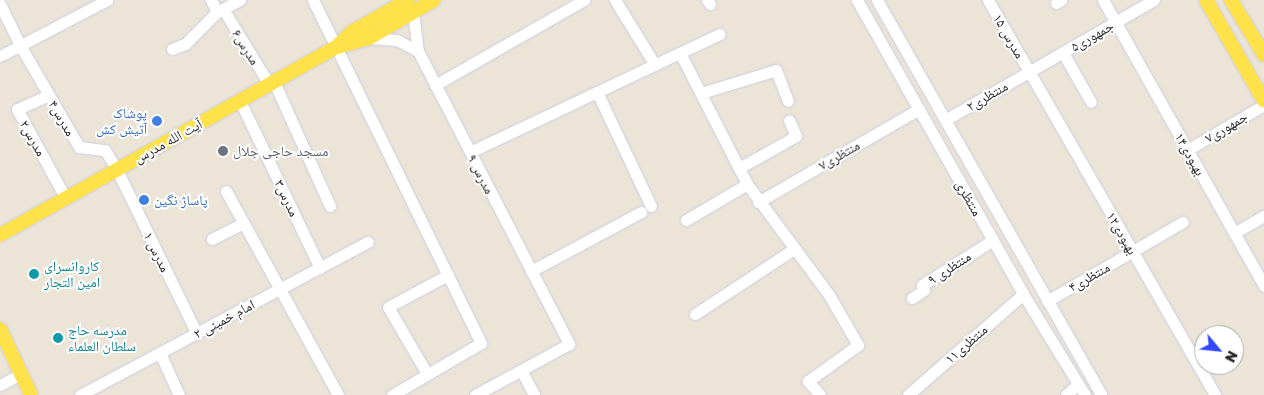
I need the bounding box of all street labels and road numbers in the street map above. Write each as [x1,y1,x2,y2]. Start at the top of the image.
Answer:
street label: مدرس ۱۵ [990,11,1028,61]
street label: جمهوری۵ [1067,17,1117,55]
street label: مدرس۶ [229,26,263,68]
street label: منتظری۲ [963,77,1011,115]
street label: مدرس۴ [45,97,79,139]
street label: جمهوری۷ [1202,108,1250,146]
street label: آیت الله مدرس [131,115,205,167]
street label: مدرس۲ [16,117,50,159]
street label: بهبودی۱۴ [1171,129,1209,179]
street label: منتظری۷ [815,136,863,174]
street label: مدرس ۹ [464,151,498,197]
street label: مدرس۳ [271,177,303,219]
street label: منتظری [952,177,986,219]
street label: بهبودی۱۲ [1103,209,1141,257]
street label: مدرس ۱ [140,229,174,275]
street label: منتظری ۹ [924,248,974,288]
street label: منتظری۴ [1065,258,1113,296]
street label: امام خمینی ۲ [191,296,257,342]
street label: منتظری۱۱ [941,321,991,367]

